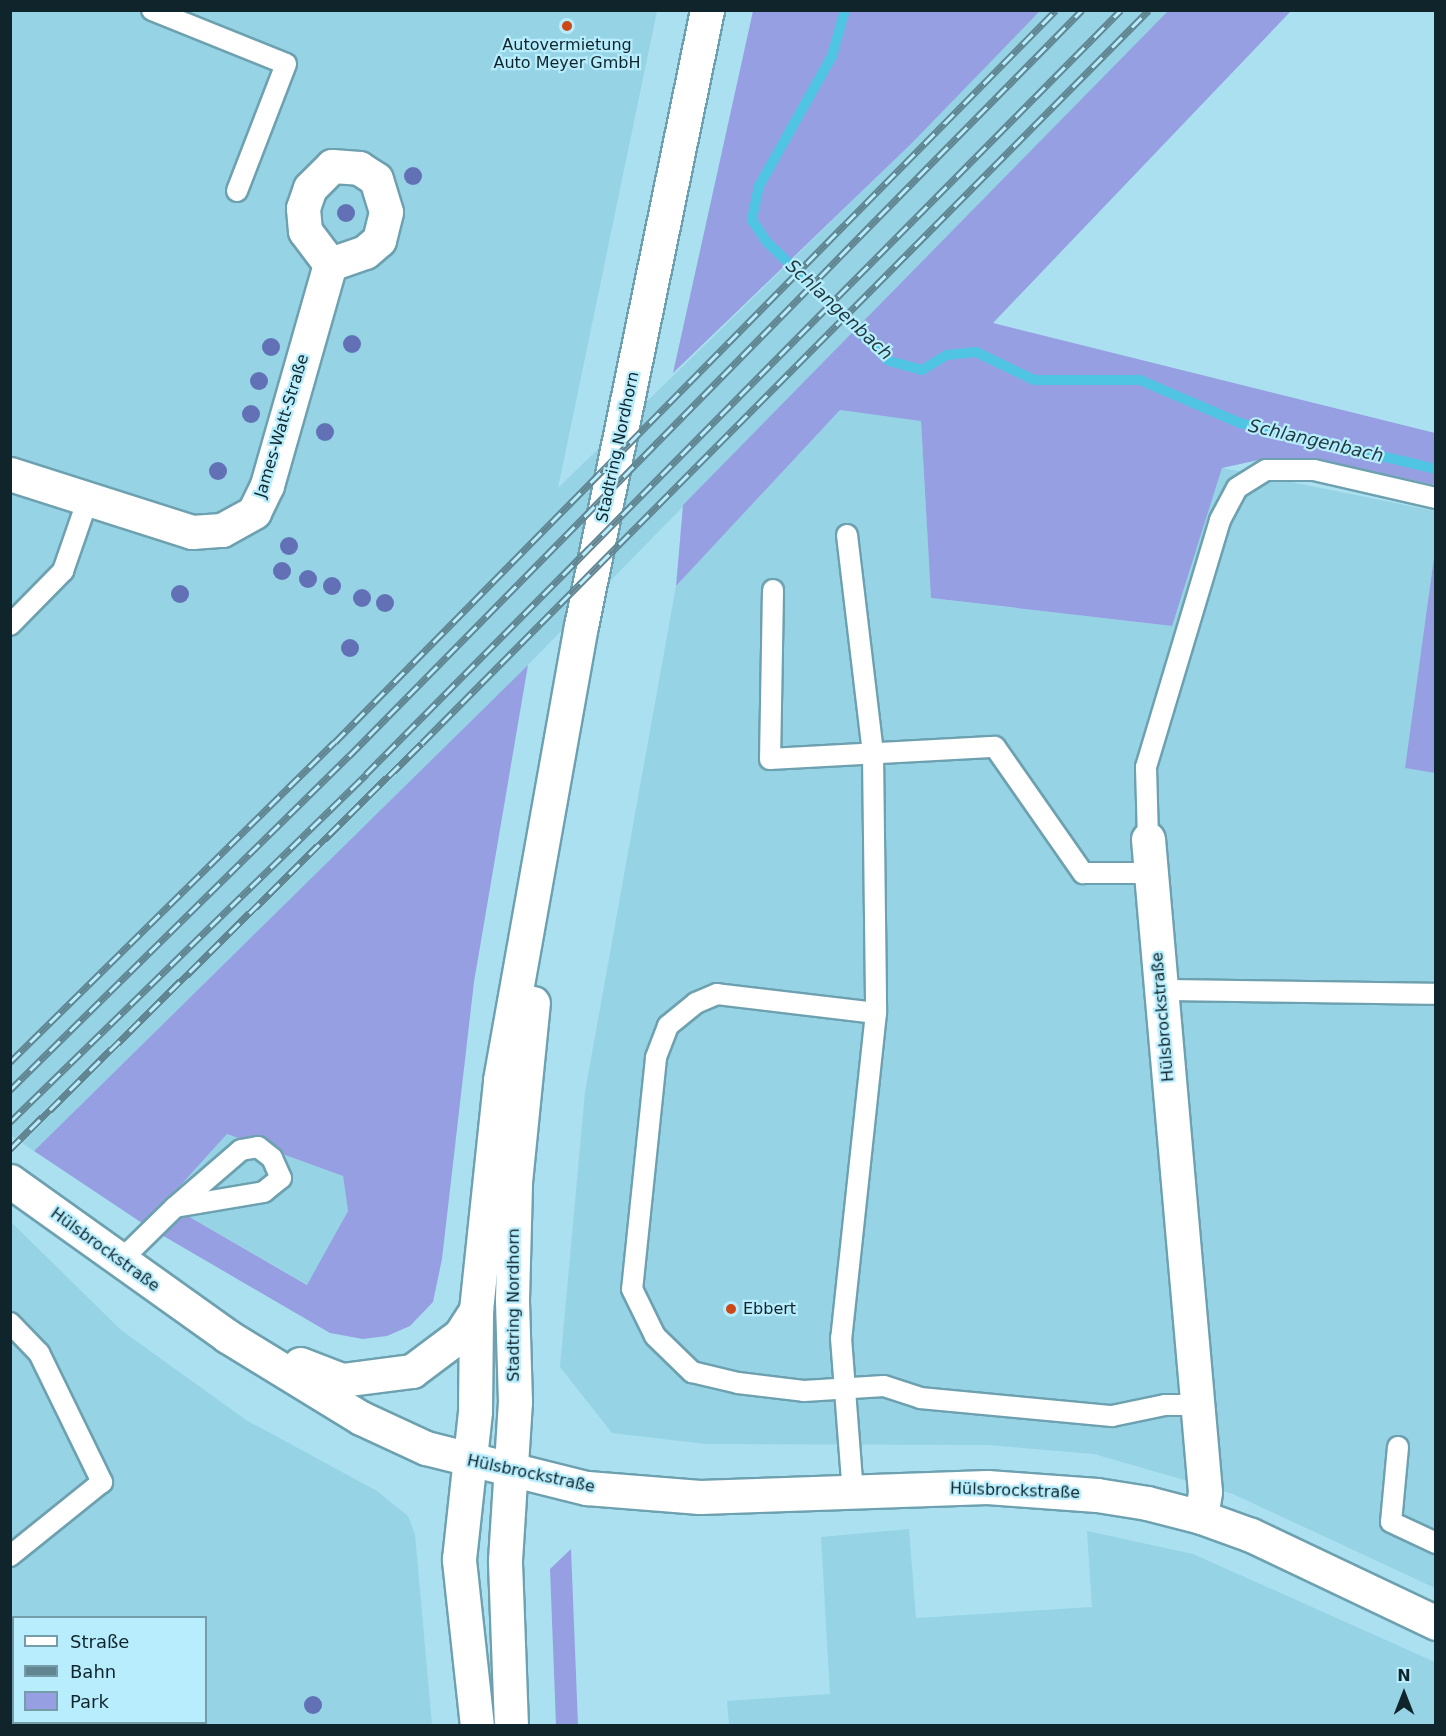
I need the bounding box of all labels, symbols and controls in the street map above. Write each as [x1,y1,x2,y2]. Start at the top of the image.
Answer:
marker: Autovermietung Auto Meyer GmbH [560,19,574,33]
place label: Autovermietung Auto Meyer GmbH [493,35,641,73]
water label: Schlangenbach [781,255,897,365]
street label: James-Watt-Straße [251,352,313,500]
street label: Stadtring Nordhorn [593,370,643,524]
water label: Schlangenbach [1246,415,1386,467]
street label: Hülsbrockstraße [1148,951,1178,1083]
street label: Hülsbrockstraße [47,1204,163,1296]
street label: Stadtring Nordhorn [504,1228,524,1382]
place label: Ebbert [743,1299,796,1319]
marker: Ebbert [724,1302,738,1316]
street label: Hülsbrockstraße [465,1451,597,1497]
street label: Hülsbrockstraße [950,1479,1080,1503]
legend [12,1616,207,1724]
text: Straße [70,1631,129,1652]
text: Bahn [70,1661,116,1682]
north arrow [1374,1664,1434,1724]
text: N [1397,1666,1411,1685]
text: Park [70,1691,109,1712]

